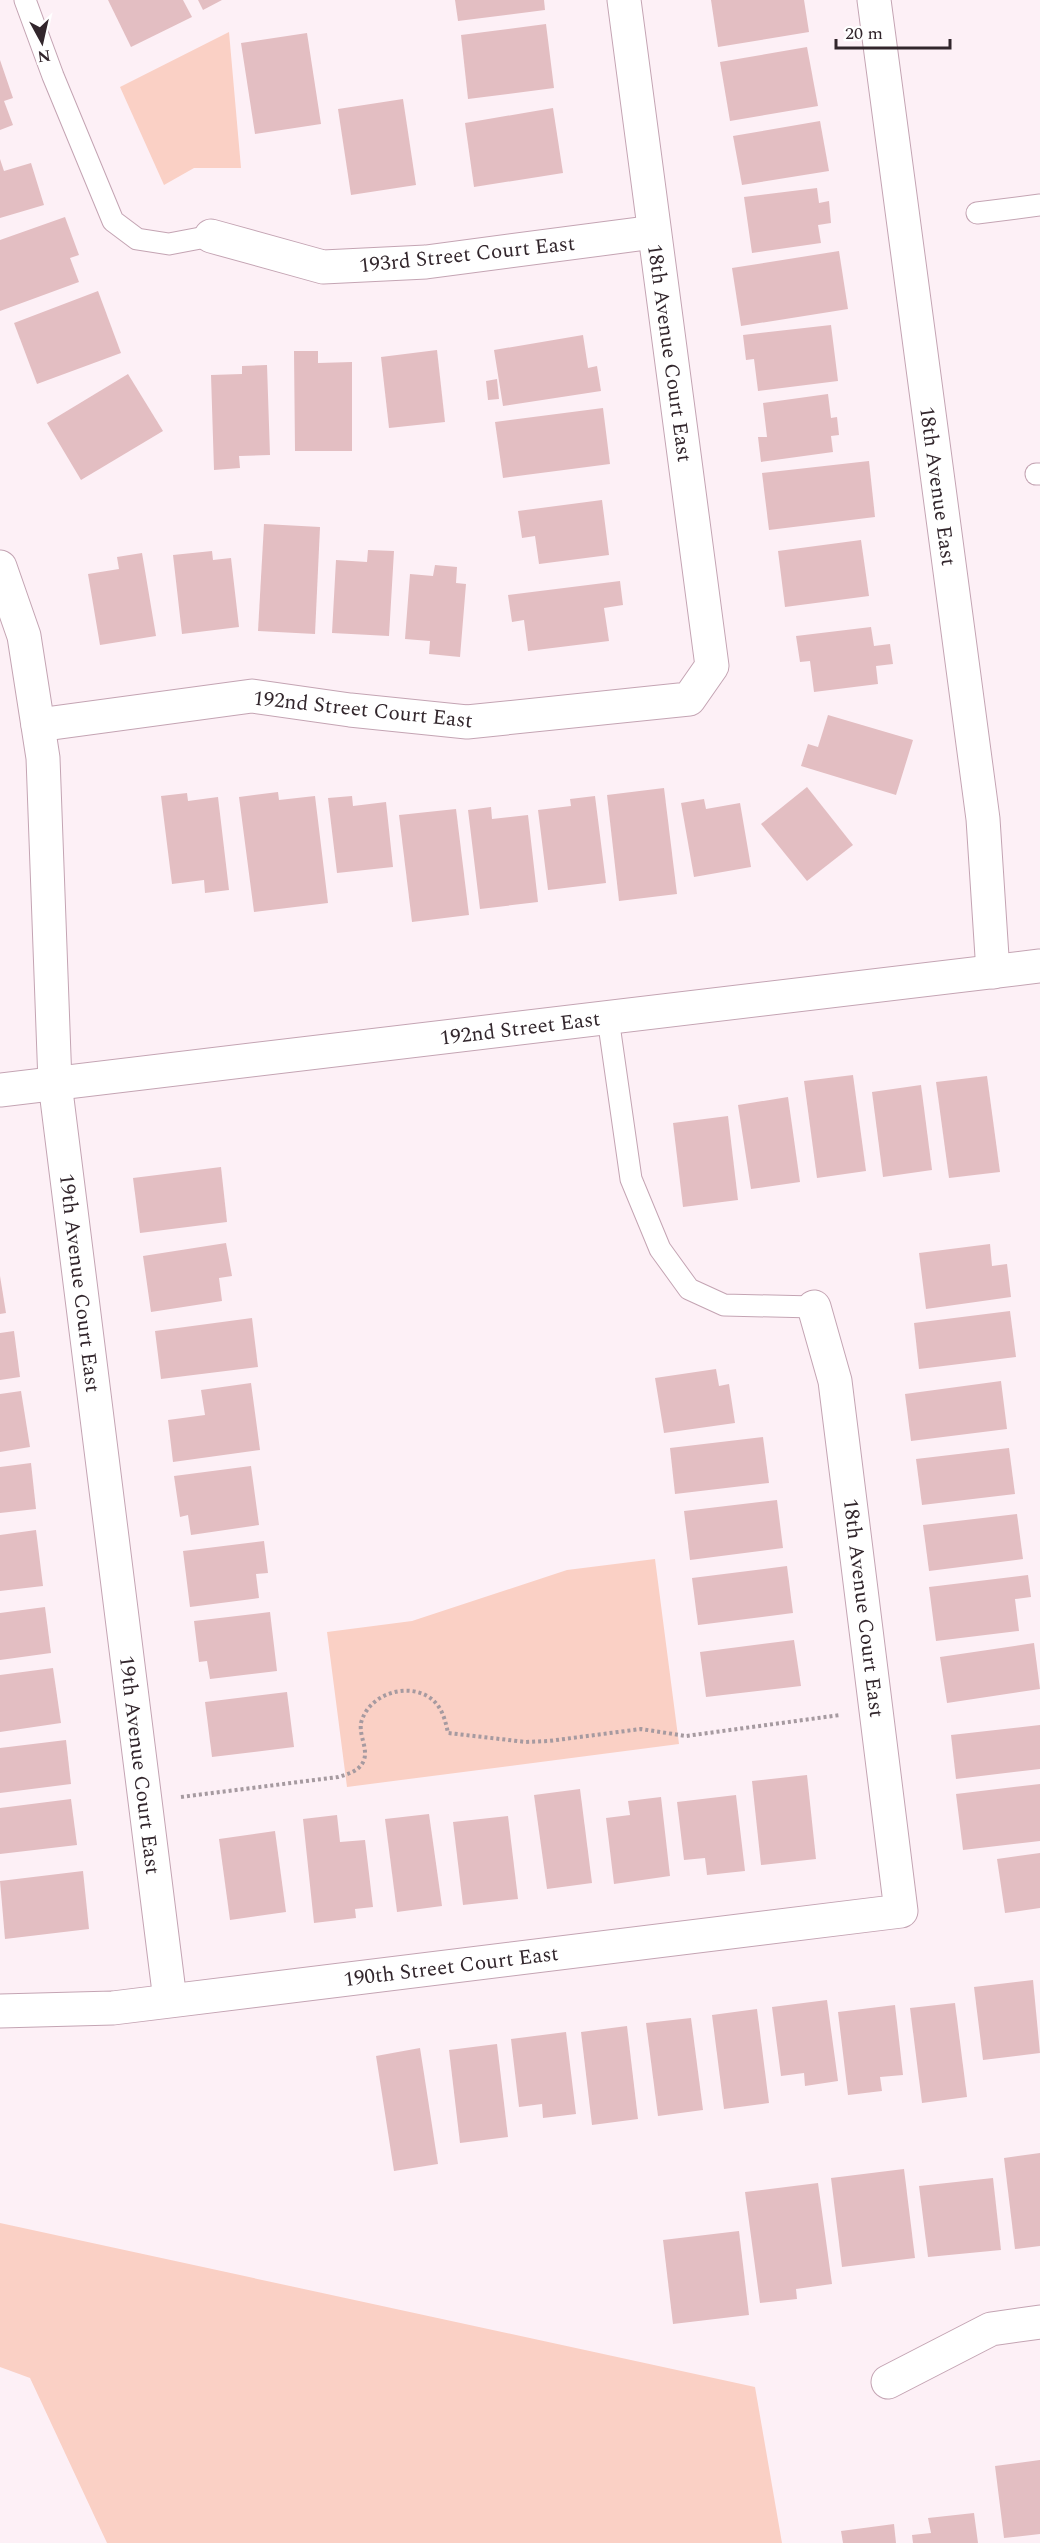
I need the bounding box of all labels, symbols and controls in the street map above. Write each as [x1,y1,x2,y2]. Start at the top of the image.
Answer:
north arrow [12,12,72,72]
scale bar [836,12,950,50]
text: 20 m [845,20,883,47]
text: N [36,43,52,69]
street label: 193rd Street Court East [358,228,577,282]
street label: 18th Avenue Court East [638,242,700,464]
street label: 18th Avenue East [910,404,964,568]
street label: 192nd Street Court East [251,683,474,737]
street label: 192nd Street East [438,1003,602,1055]
street label: 19th Avenue Court East [50,1172,108,1394]
street label: 18th Avenue Court East [834,1497,892,1719]
street label: 19th Avenue Court East [110,1654,168,1876]
street label: 190th Street Court East [342,1938,560,1996]

